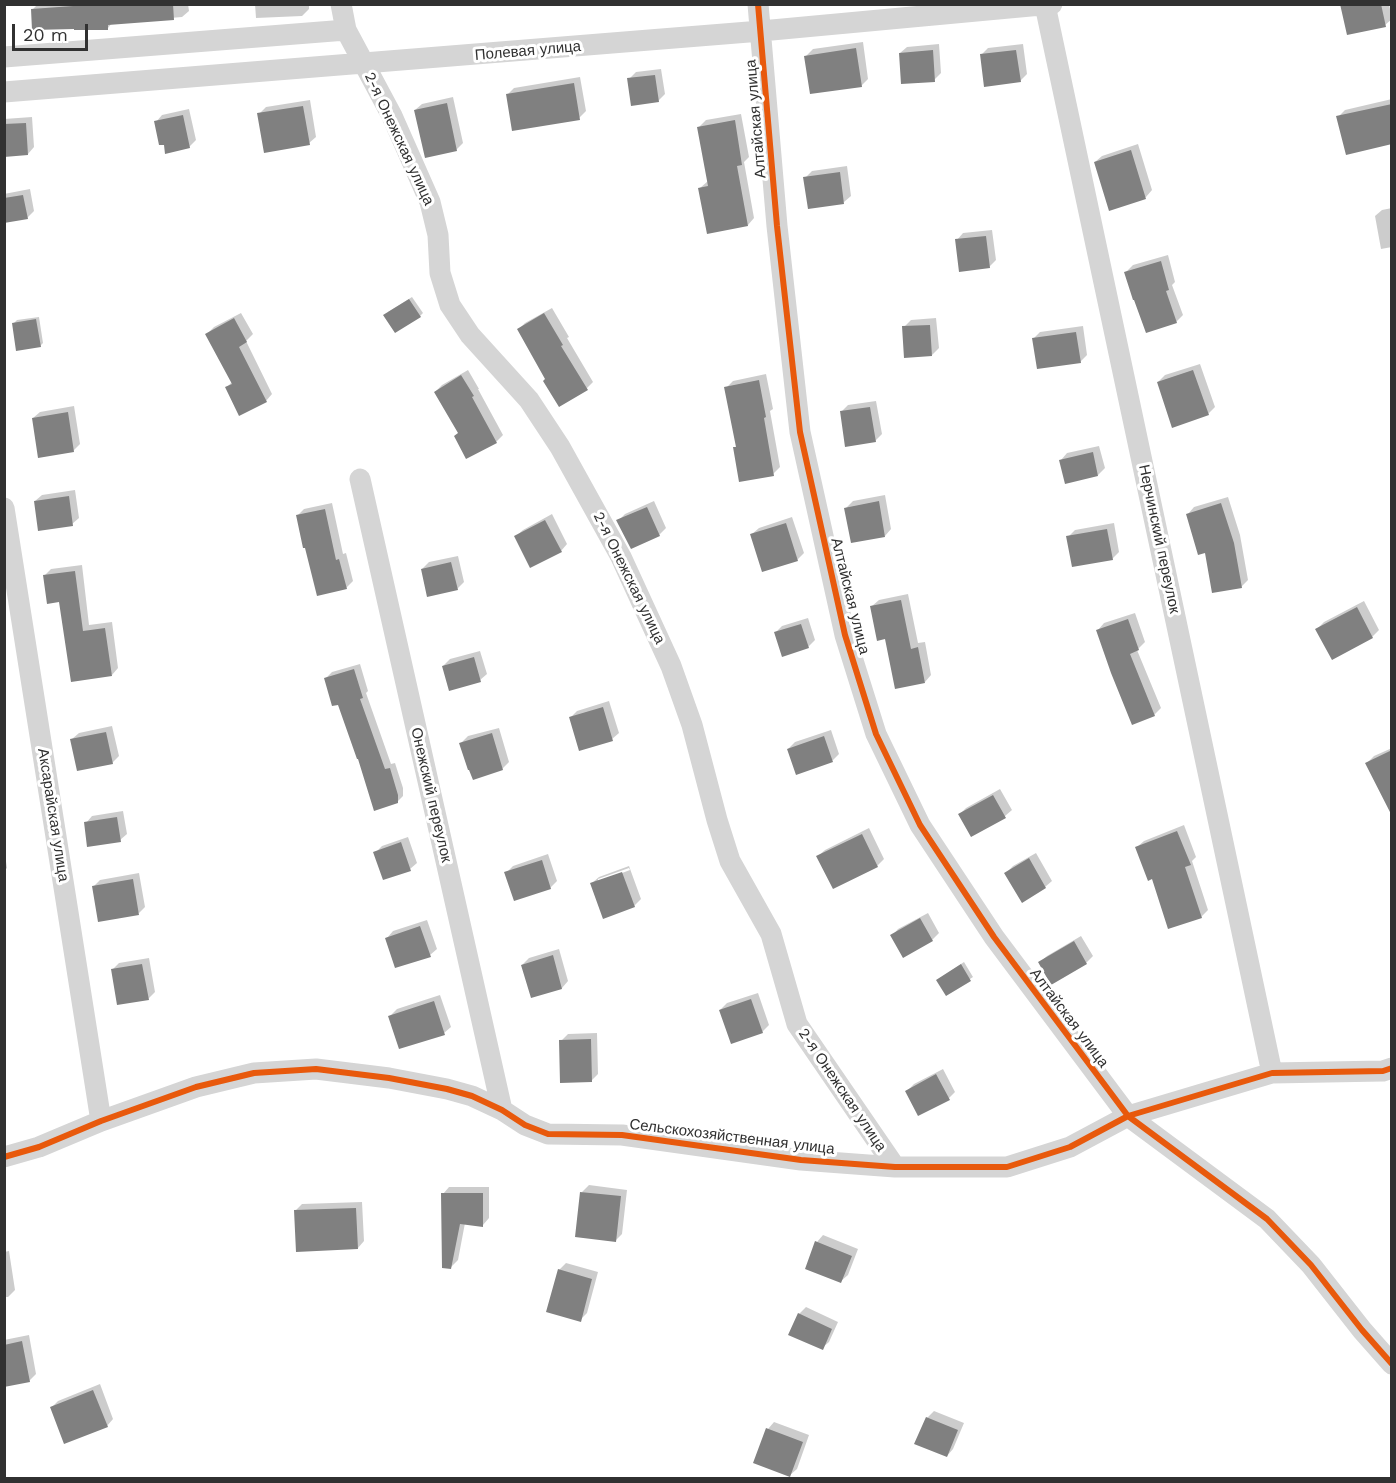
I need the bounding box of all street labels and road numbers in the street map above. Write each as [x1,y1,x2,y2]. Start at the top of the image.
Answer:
street label: Полевая улица [474,37,582,65]
street label: Алтайская улица [742,59,770,179]
street label: 2-я Онежская улица [360,70,438,208]
street label: Нерчинский переулок [1134,463,1184,615]
street label: 2-я Онежская улица [589,509,669,647]
street label: Алтайская улица [827,536,873,656]
street label: Онежский переулок [407,726,455,864]
street label: Аксарайская улица [34,747,72,883]
street label: Алтайская улица [1026,965,1112,1071]
street label: 2-я Онежская улица [794,1025,890,1155]
street label: Сельскохозяйственная улица [628,1115,836,1159]

